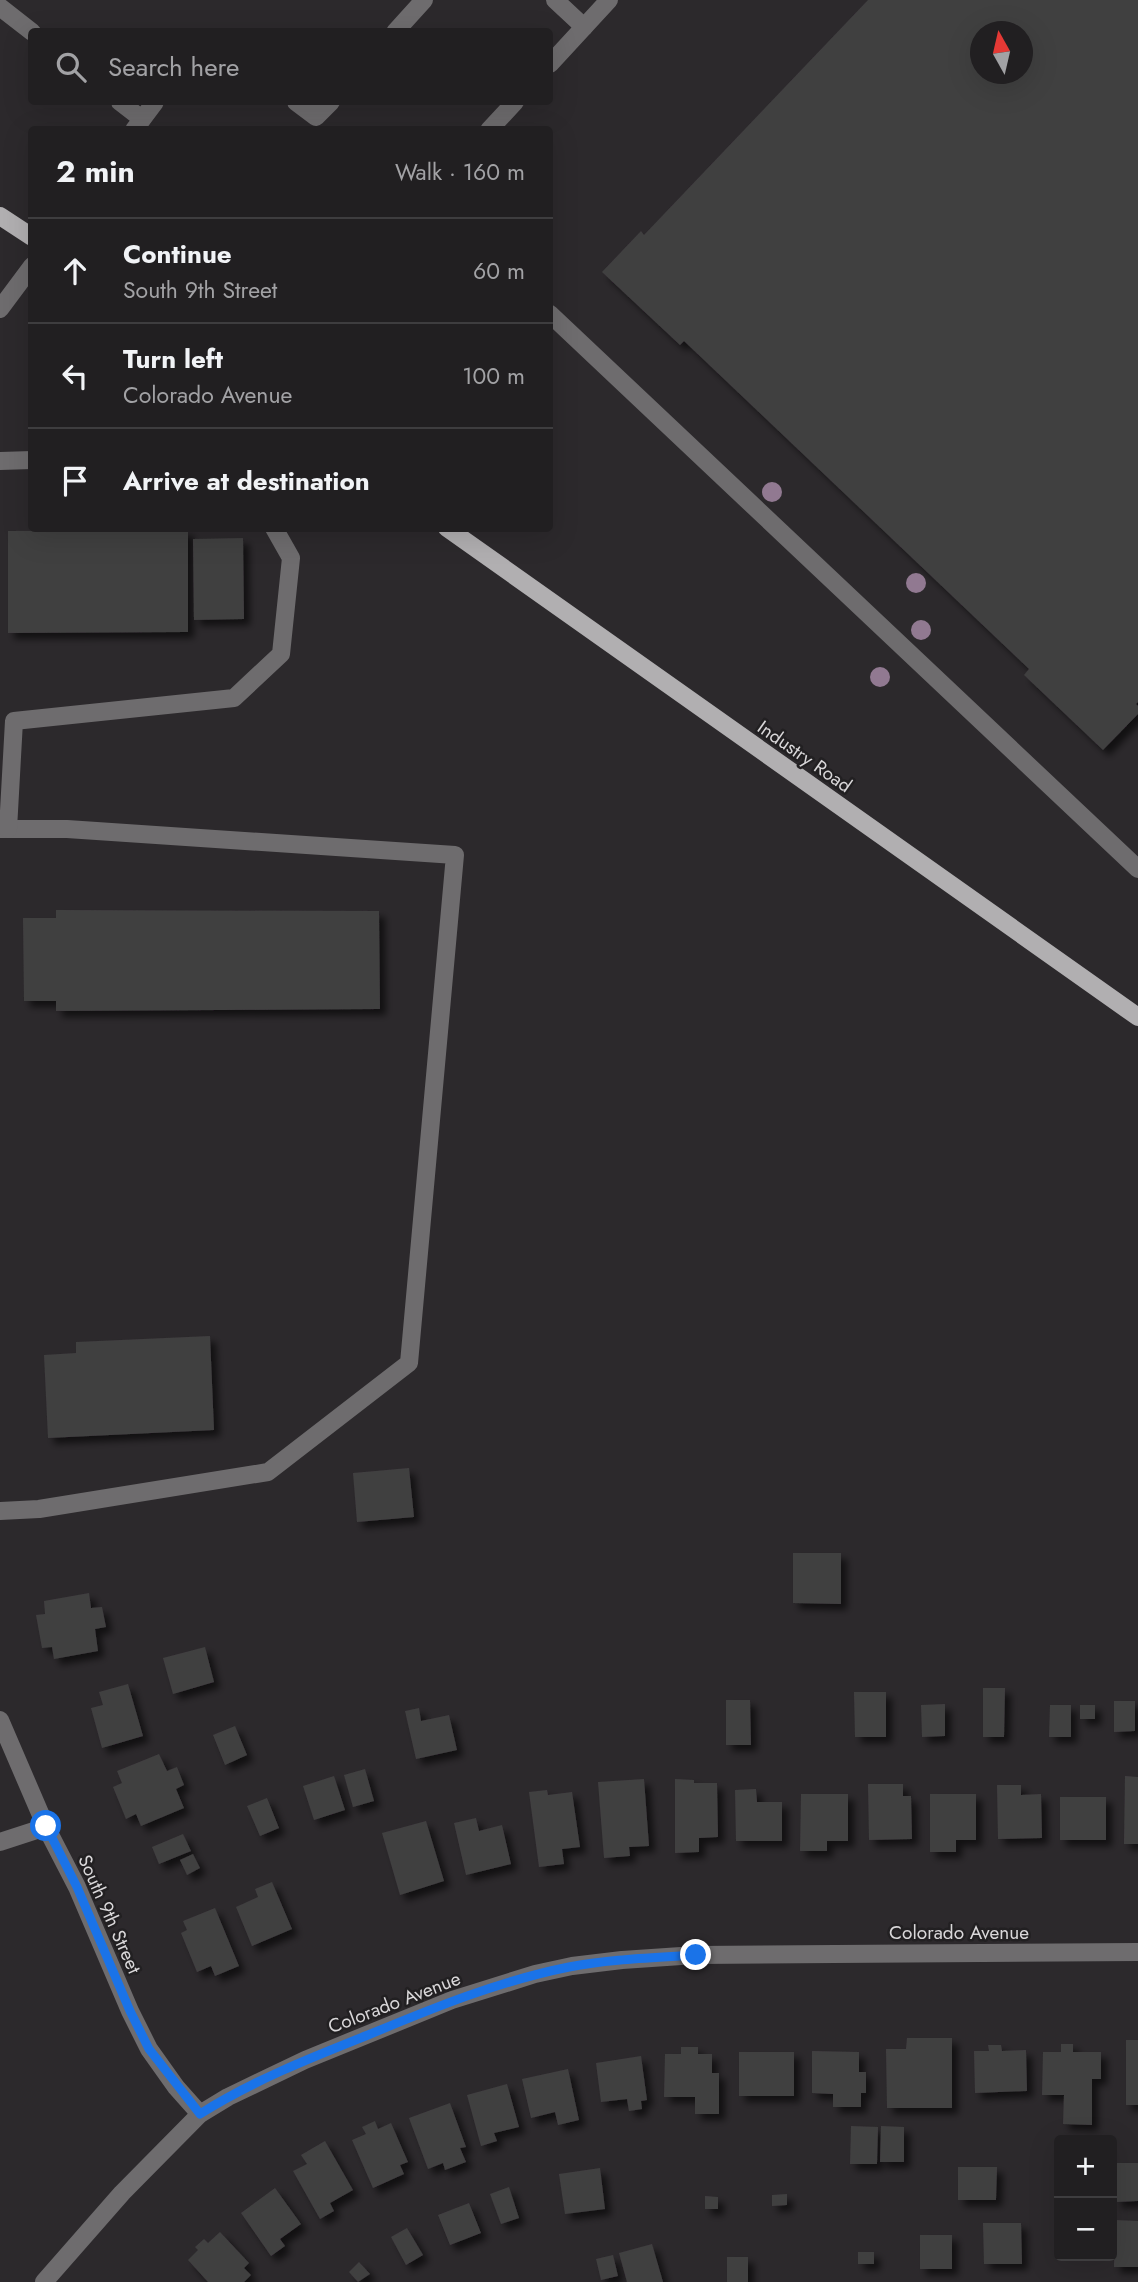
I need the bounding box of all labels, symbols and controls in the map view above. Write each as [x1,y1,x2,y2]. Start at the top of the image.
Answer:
north arrow [970,21,1033,84]
search box [28,28,553,105]
icon: search [52,48,90,86]
text: Search here [108,48,240,86]
text: 2 min [56,150,135,193]
text: Walk · 160 m [395,155,525,189]
text: Continue [123,235,232,273]
icon: ahead [56,252,94,290]
text: 60 m [473,254,525,288]
text: South 9th Street [123,273,277,307]
text: Turn left [123,340,223,378]
icon: left [56,357,94,395]
text: 100 m [462,359,525,393]
text: Colorado Avenue [123,378,292,412]
icon: arrive [56,462,94,500]
text: Arrive at destination [123,462,370,500]
street label: Industry Road [752,714,857,799]
route start [30,1810,61,1841]
street label: South 9th Street [71,1850,148,1978]
street label: Colorado Avenue [889,1919,1029,1946]
route end [680,1939,711,1970]
street label: Colorado Avenue [324,1965,465,2040]
map controls [1054,2135,1117,2261]
button: + [1054,2135,1117,2198]
button: − [1054,2198,1117,2261]

